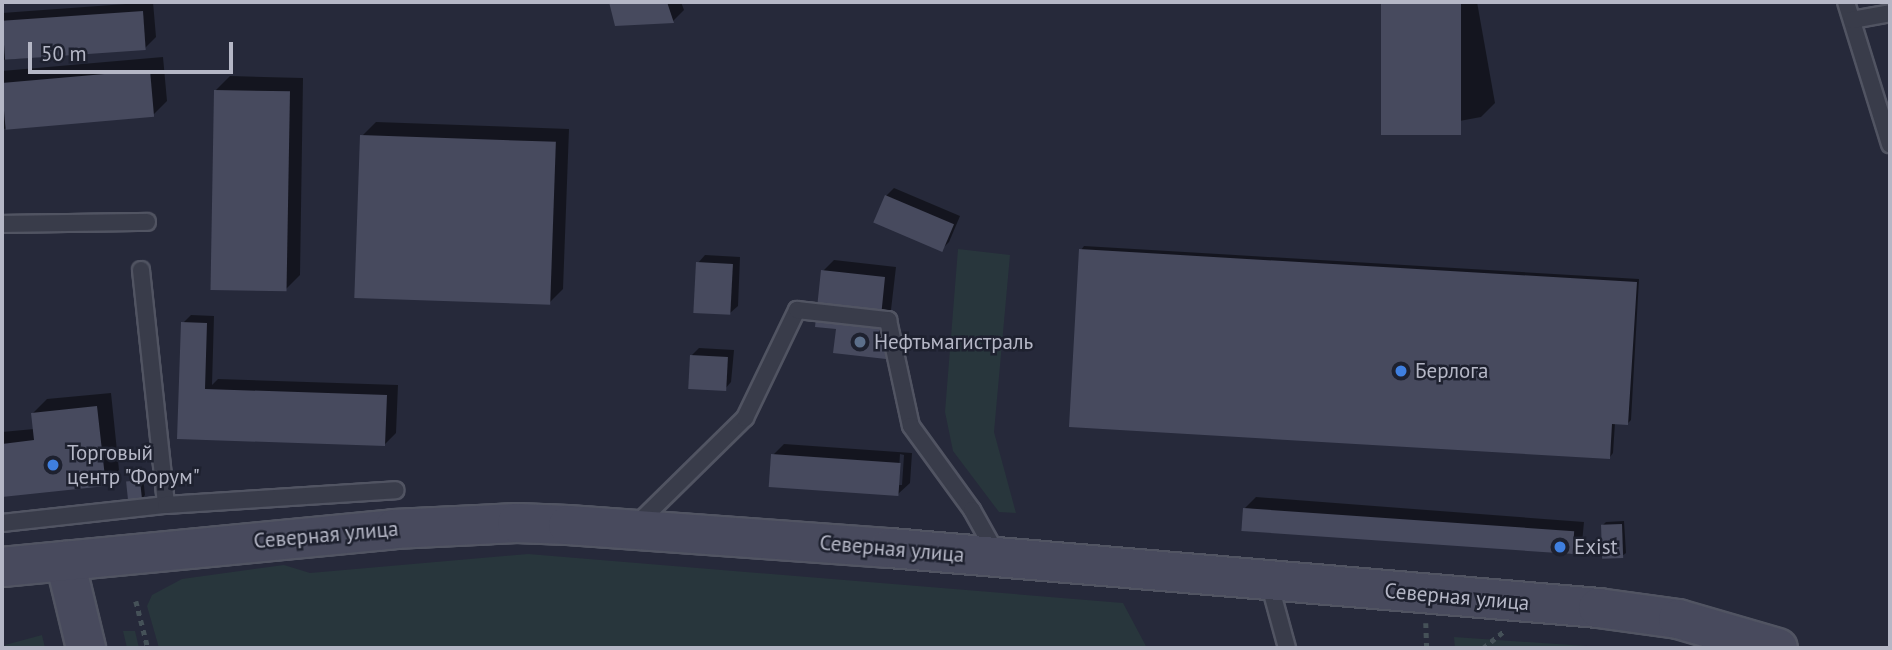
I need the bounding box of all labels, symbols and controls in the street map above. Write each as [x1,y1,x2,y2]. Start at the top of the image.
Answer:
scale bar [32,28,236,72]
text: 50 m [41,40,87,67]
place label: Нефтьмагистраль [874,329,1033,355]
marker: Нефтьмагистраль [852,334,868,350]
place label: Берлога [1415,358,1488,384]
marker: Берлога [1393,363,1409,379]
place label: Торговый центр "Форум" [67,440,201,490]
marker: Торговый центр "Форум" [45,457,61,473]
street label: Северная улица [253,516,399,554]
street label: Северная улица [819,530,965,568]
place label: Exist [1574,534,1618,560]
marker: Exist [1552,539,1568,555]
street label: Северная улица [1384,578,1530,616]

